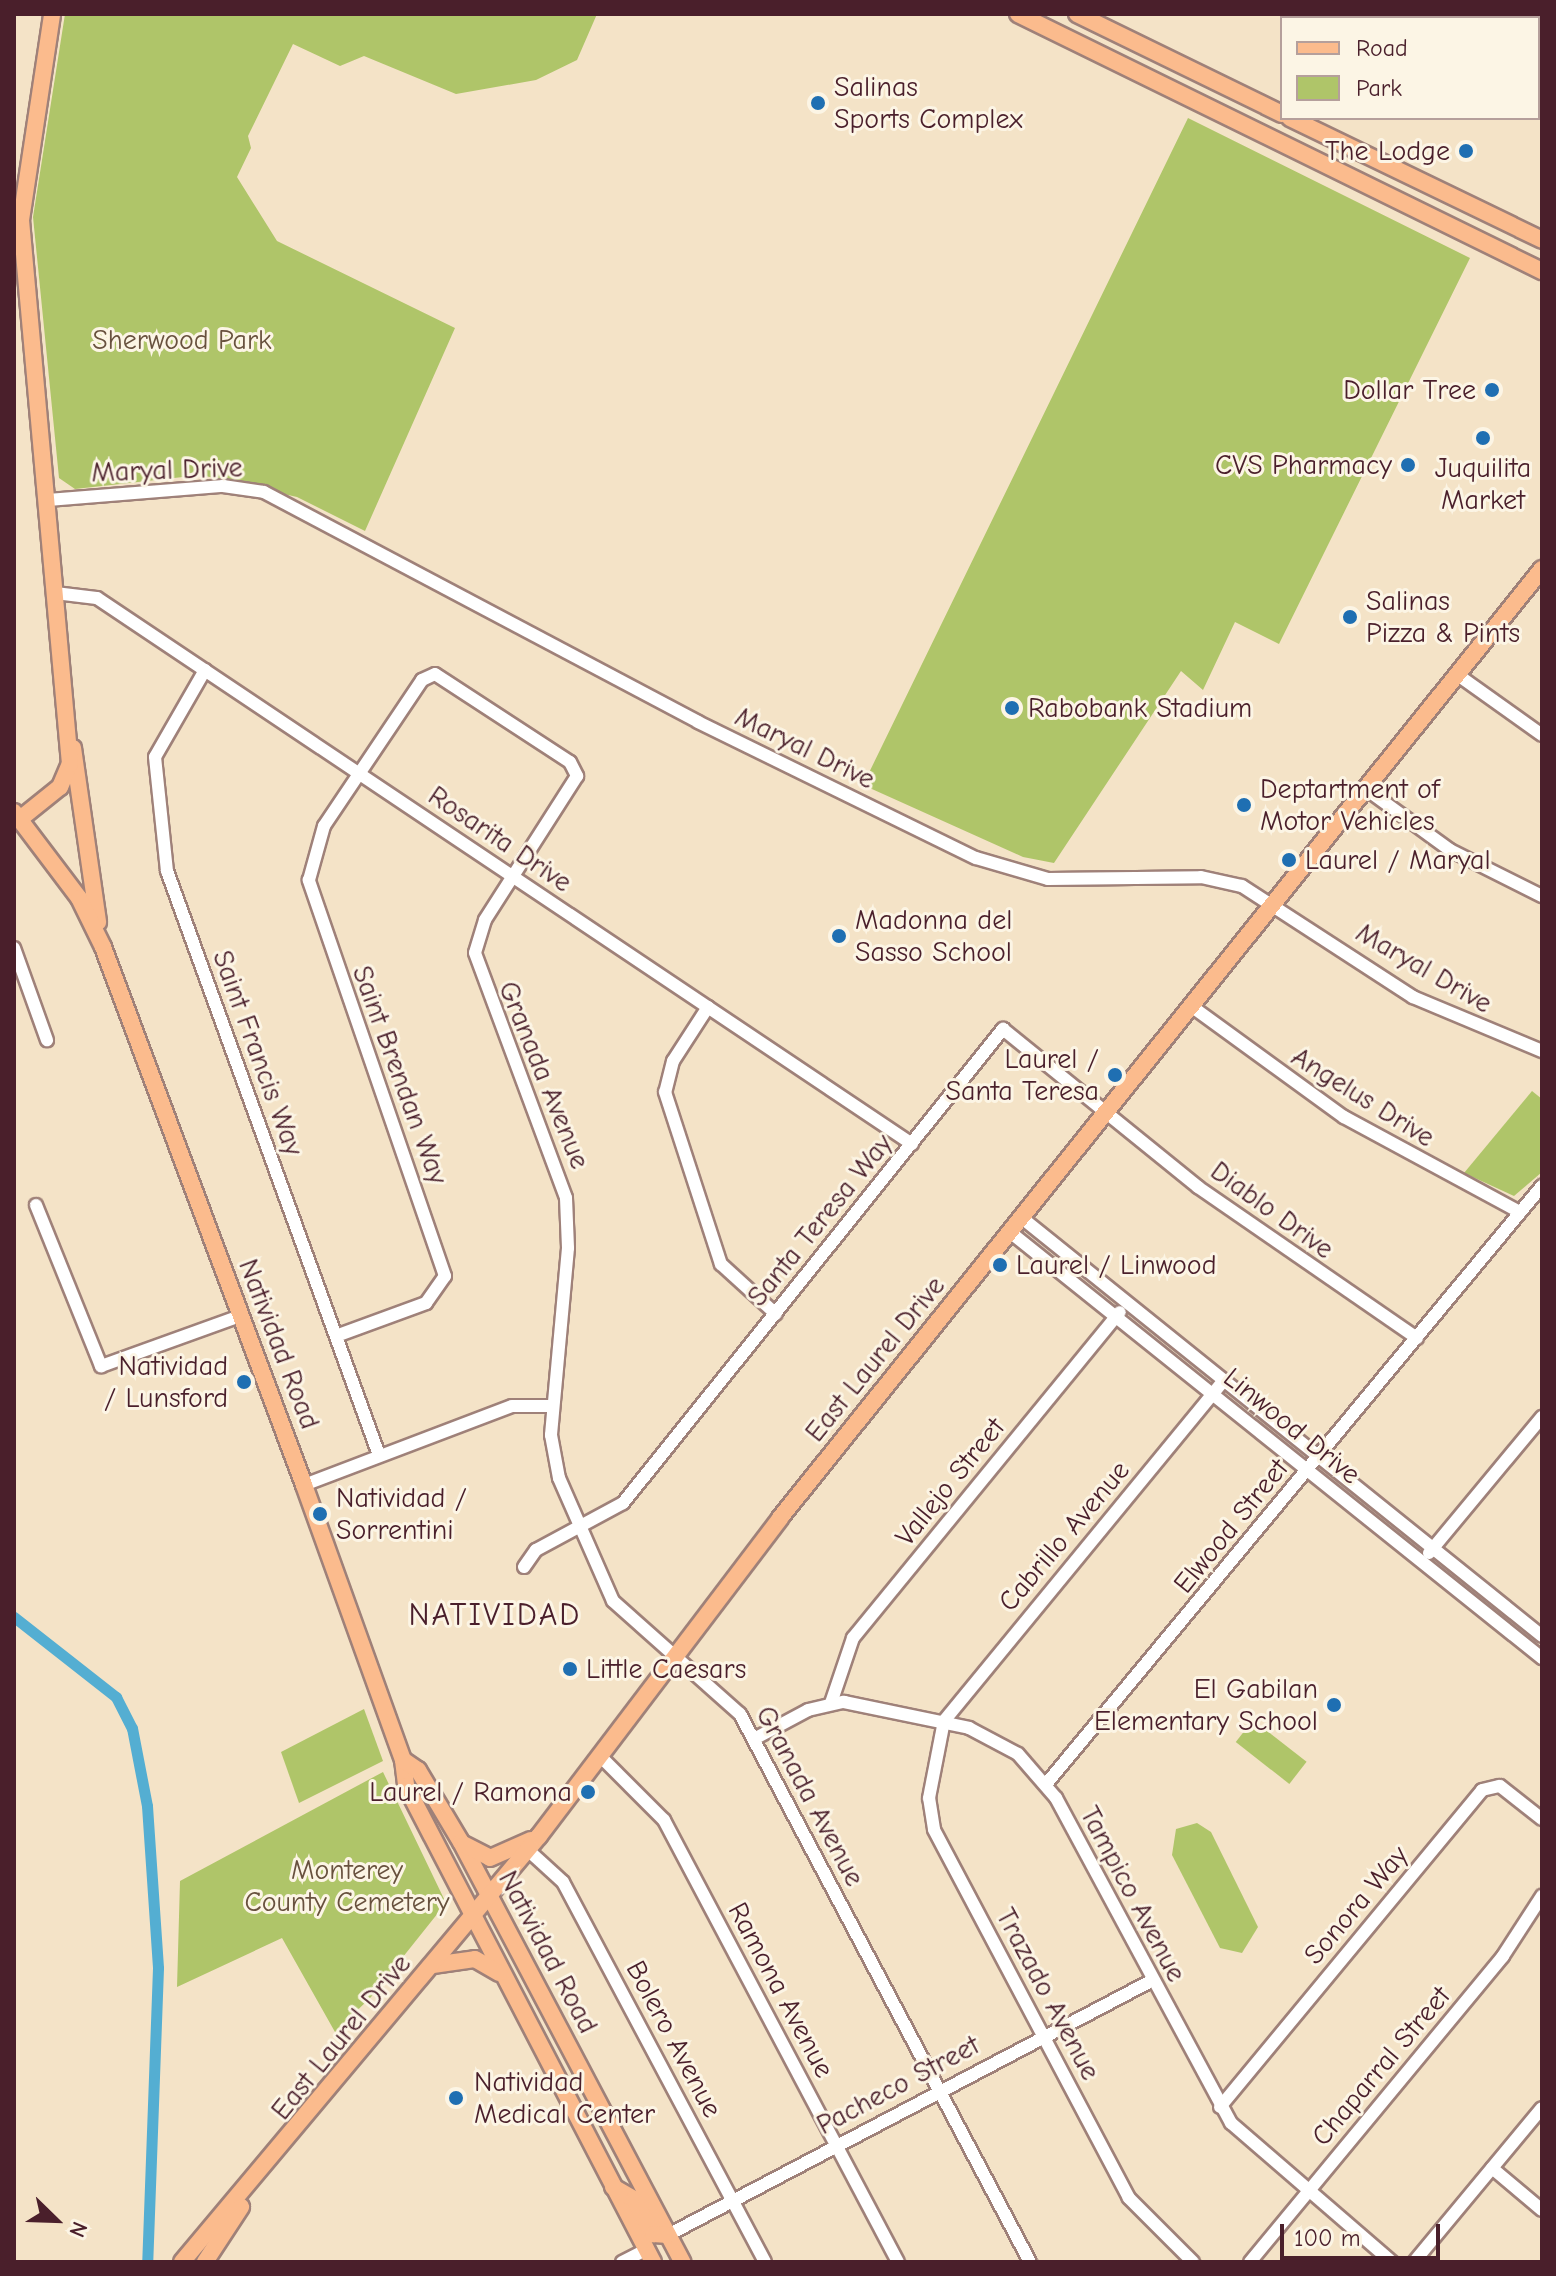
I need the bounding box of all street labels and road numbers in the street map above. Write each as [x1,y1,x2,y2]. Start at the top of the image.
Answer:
street label: Maryal Drive [91,451,243,489]
street label: Maryal Drive [730,700,880,796]
street label: Rosarita Drive [422,779,578,899]
street label: Maryal Drive [1350,916,1498,1020]
street label: Saint Francis Way [205,946,311,1160]
street label: Saint Brendan Way [345,961,455,1189]
street label: Granada Avenue [491,976,597,1174]
street label: Angelus Drive [1285,1040,1441,1154]
street label: Santa Teresa Way [740,1127,900,1313]
street label: Diablo Drive [1204,1154,1340,1266]
street label: Natividad Road [231,1254,327,1434]
street label: East Laurel Drive [798,1270,952,1448]
street label: Linwood Drive [1217,1361,1367,1491]
street label: Vallejo Street [888,1411,1012,1553]
street label: Elwood Street [1167,1452,1295,1600]
street label: Cabrillo Avenue [991,1454,1137,1618]
street label: Granada Avenue [748,1700,872,1892]
street label: Tampico Avenue [1073,1801,1193,1987]
street label: Sonora Way [1297,1839,1415,1971]
street label: Natividad Road [491,1865,605,2039]
street label: Ramona Avenue [721,1897,841,2083]
street label: Trazado Avenue [989,1902,1107,2086]
street label: East Laurel Drive [264,1948,418,2126]
street label: Bolero Avenue [619,1955,729,2123]
street label: Chaparral Street [1305,1979,1457,2153]
street label: Pacheco Street [811,2028,985,2142]

